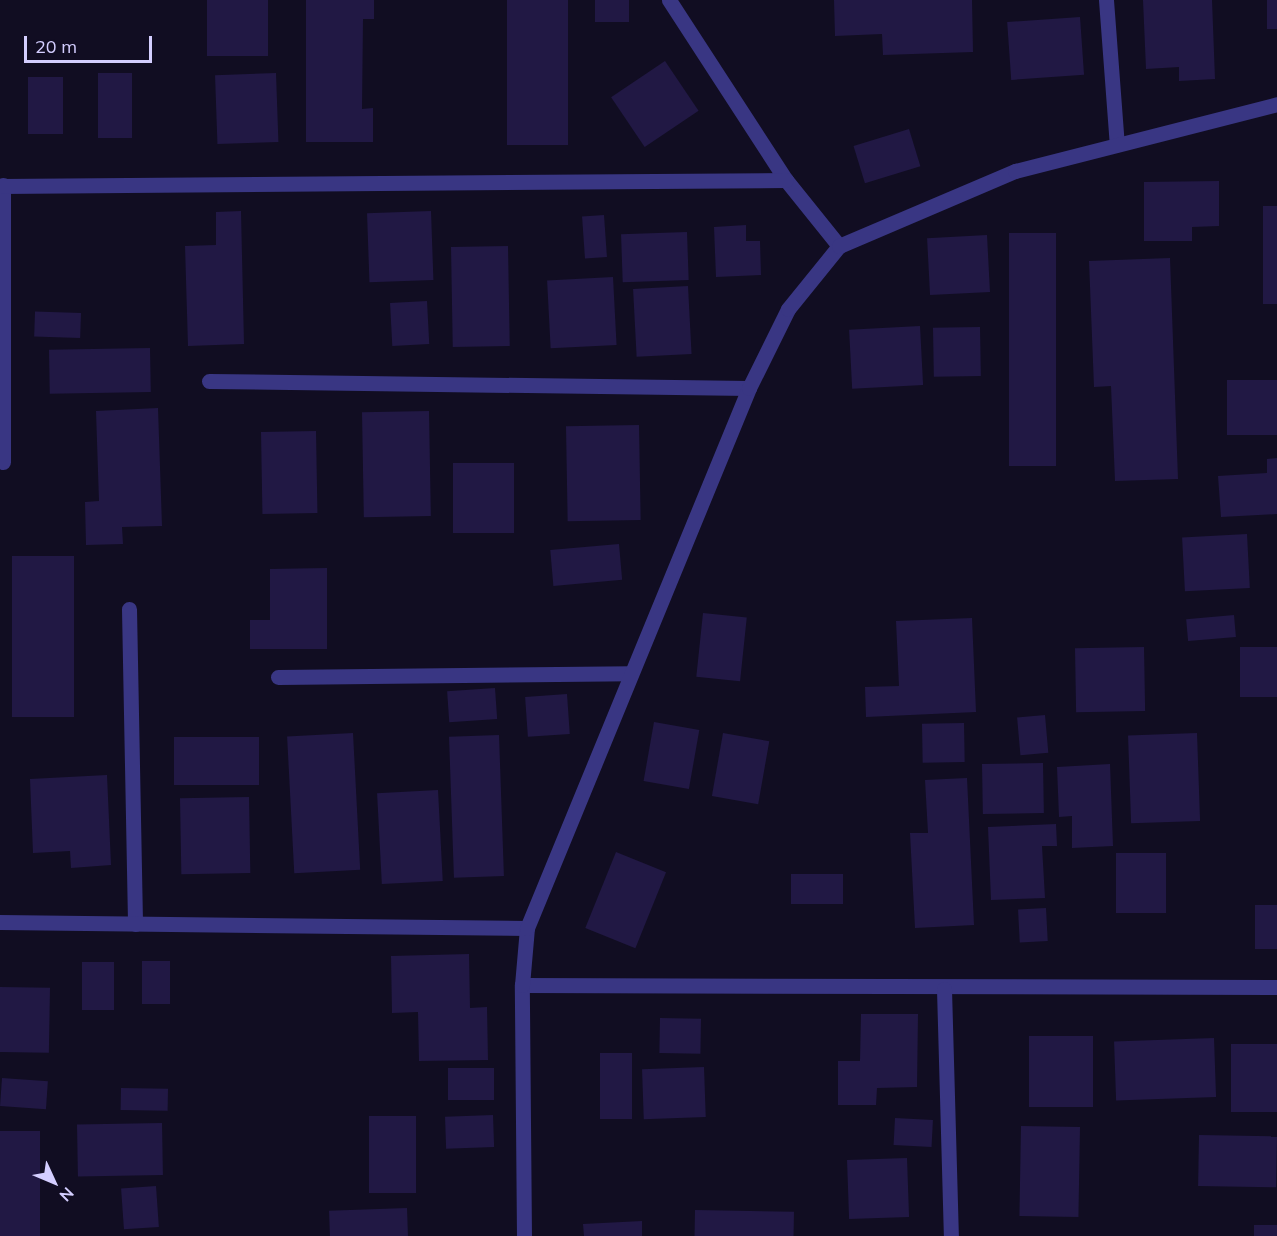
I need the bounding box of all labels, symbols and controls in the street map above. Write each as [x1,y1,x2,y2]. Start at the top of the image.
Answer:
scale bar [27,24,154,62]
text: 20 m [35,35,77,58]
north arrow [24,1152,84,1212]
text: N [56,1183,78,1206]

